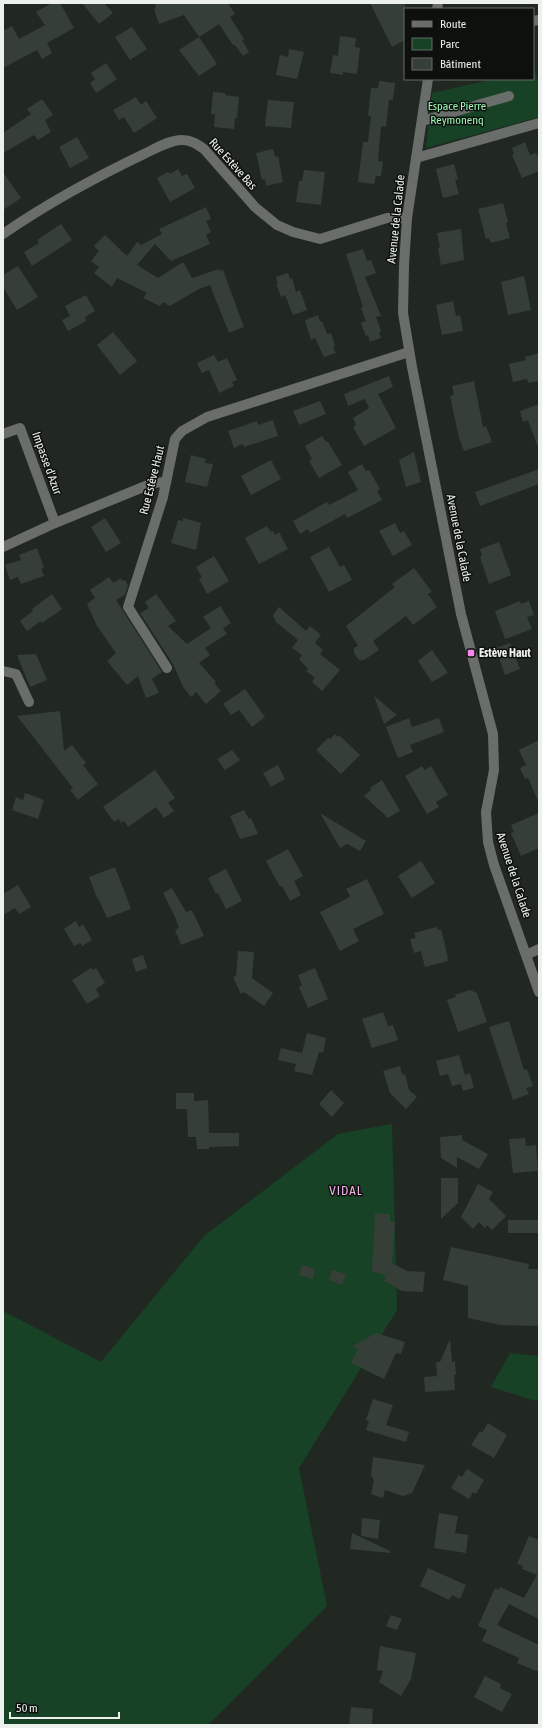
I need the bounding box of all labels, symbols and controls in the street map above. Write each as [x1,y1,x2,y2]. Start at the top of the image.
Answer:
legend [404,8,534,80]
text: Route [440,17,466,31]
text: Parc [440,37,460,51]
text: Bâtiment [440,57,481,71]
park label: Espace Pierre Reymonenq [428,99,486,127]
street label: Rue Estève Bas [206,135,260,193]
street label: Avenue de la Calade [384,174,408,264]
street label: Impasse d'Azur [29,430,65,497]
street label: Rue Estève Haut [137,444,167,516]
street label: Avenue de la Calade [444,493,474,583]
place label: Estève Haut [479,646,531,660]
marker: Estève Haut [466,648,476,658]
street label: Avenue de la Calade [494,831,534,919]
district label: VIDAL [329,1183,363,1198]
scale bar [10,1694,119,1720]
text: 50 m [16,1701,38,1715]

